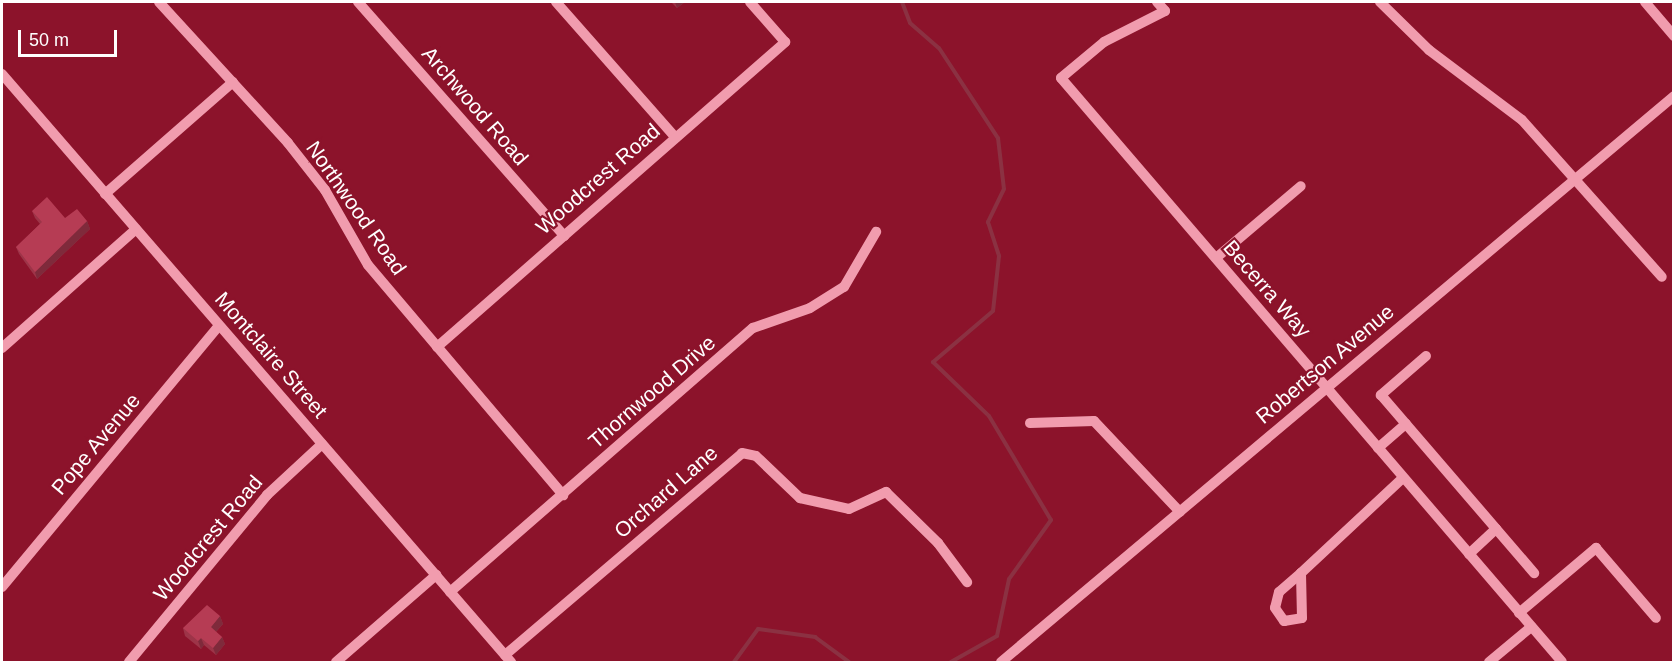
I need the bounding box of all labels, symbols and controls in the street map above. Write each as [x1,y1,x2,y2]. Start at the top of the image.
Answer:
scale bar [21,18,120,56]
text: 50 m [29,30,69,50]
street label: Archwood Road [416,41,534,171]
street label: Woodcrest Road [531,118,665,240]
street label: Northwood Road [300,136,412,280]
street label: Becerra Way [1218,235,1316,343]
street label: Montclaire Street [209,287,333,423]
street label: Robertson Avenue [1250,299,1400,429]
street label: Thornwood Drive [583,330,721,454]
street label: Pope Avenue [46,388,146,500]
street label: Orchard Lane [609,440,723,544]
street label: Woodcrest Road [148,470,268,606]

